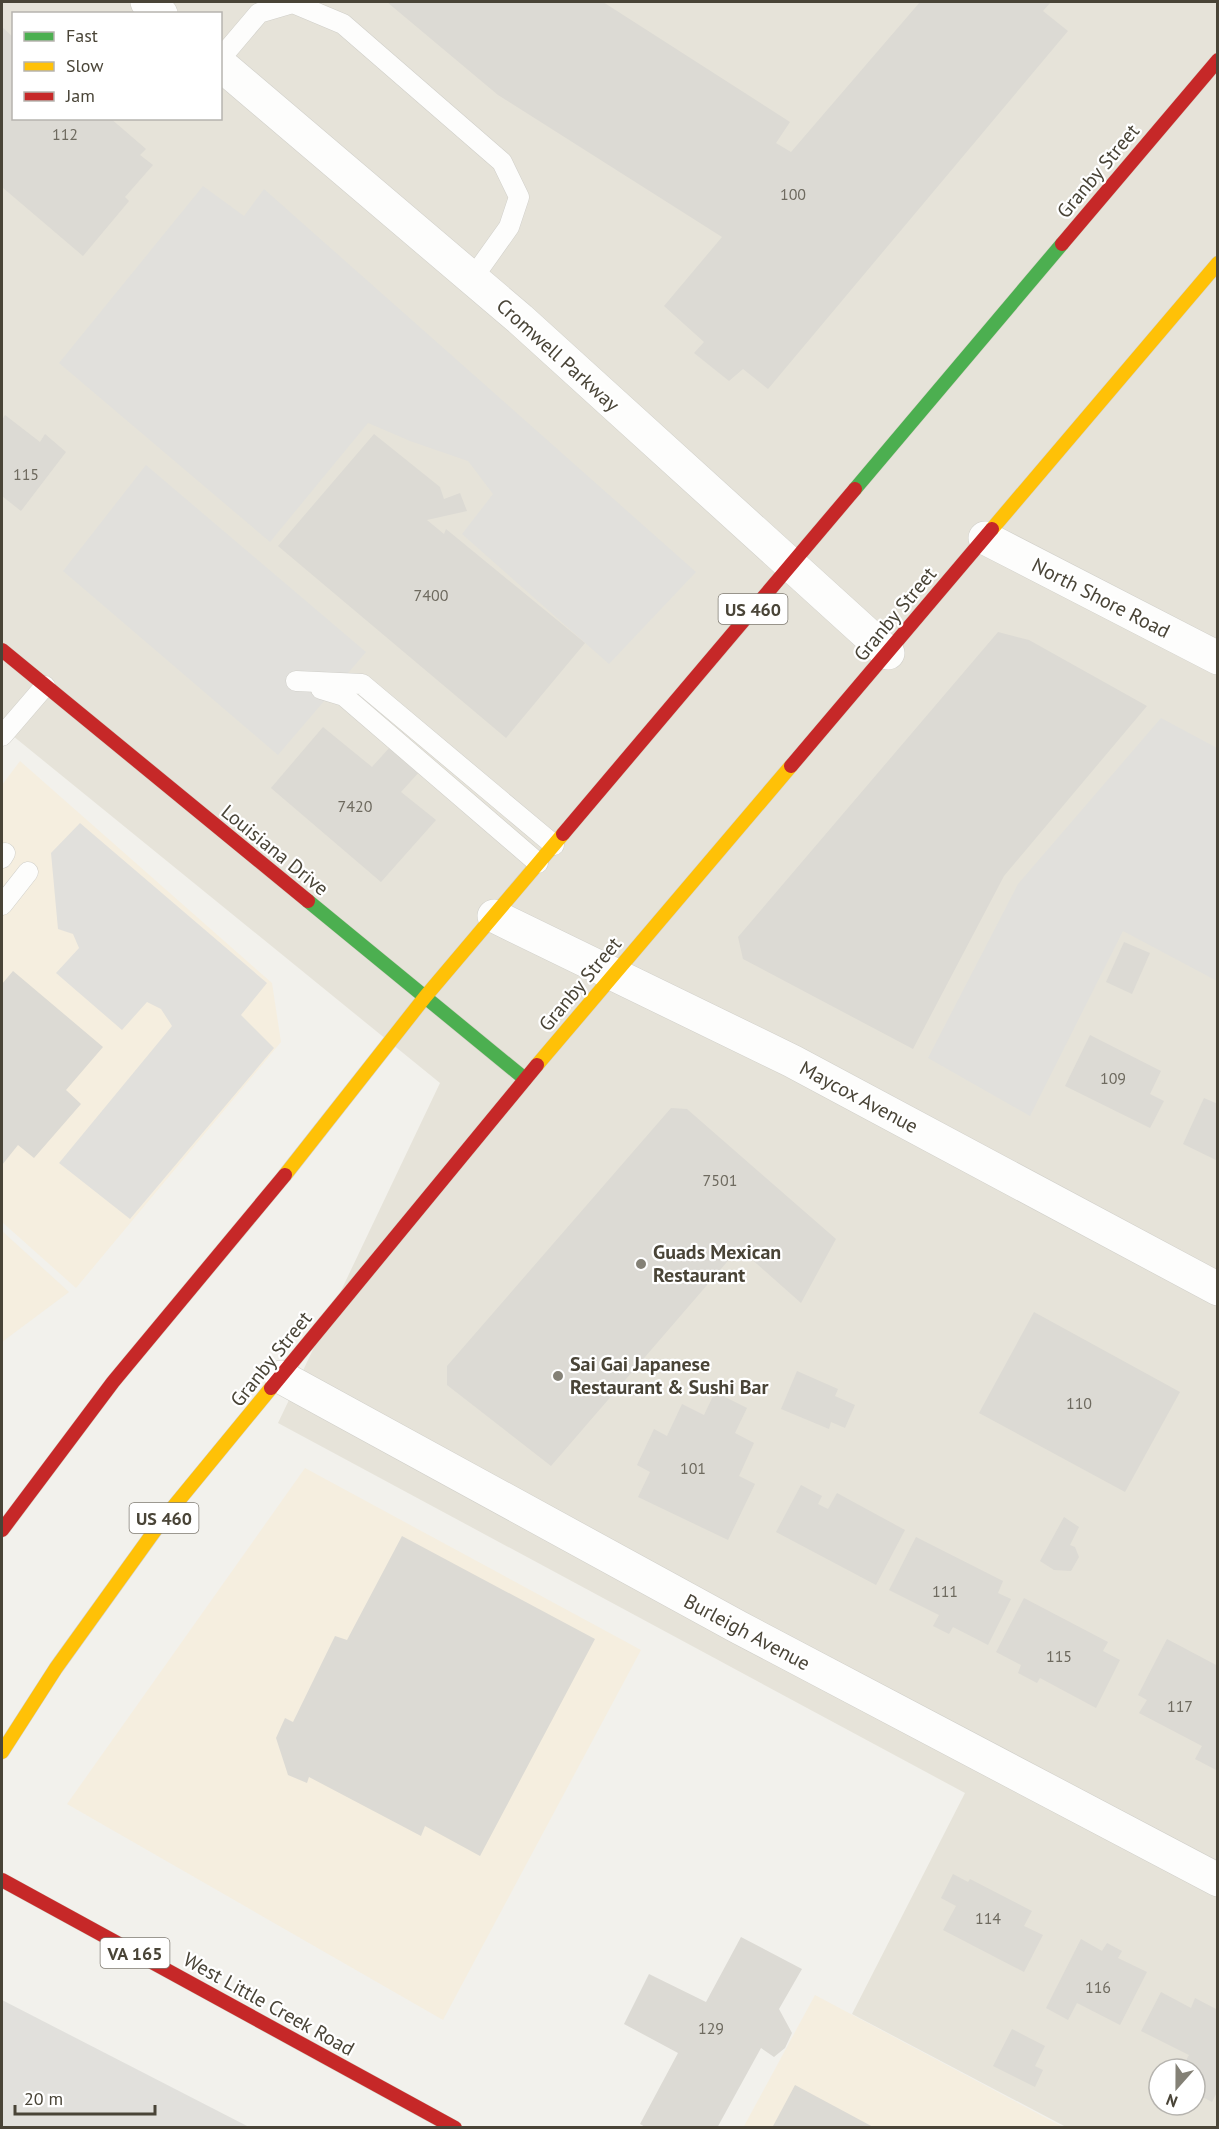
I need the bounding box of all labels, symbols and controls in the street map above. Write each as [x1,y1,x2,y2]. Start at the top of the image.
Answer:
legend [12,12,222,120]
text: Fast [66,24,98,47]
text: Slow [66,54,104,77]
text: Jam [65,84,95,107]
street label: Granby Street [1051,118,1145,224]
house number: 112 [52,124,78,144]
house number: 100 [780,184,806,204]
street label: Cromwell Parkway [491,293,626,418]
house number: 115 [13,464,39,484]
street label: North Shore Road [1028,552,1174,644]
street label: Granby Street [848,561,942,667]
house number: 7400 [414,585,449,605]
road number: US 460 [718,594,788,624]
house number: 7420 [338,796,373,816]
street label: Louisiana Drive [216,799,334,901]
street label: Granby Street [533,931,627,1037]
street label: Maycox Avenue [795,1055,923,1139]
house number: 109 [1100,1068,1126,1088]
house number: 7501 [703,1170,737,1190]
place label: Guads Mexican Restaurant [653,1239,781,1288]
marker: Guads Mexican Restaurant [634,1257,648,1271]
street label: Granby Street [225,1306,318,1412]
place label: Sai Gai Japanese Restaurant & Sushi Bar [570,1351,768,1400]
marker: Sai Gai Japanese Restaurant & Sushi Bar [551,1369,565,1383]
house number: 110 [1066,1393,1092,1413]
house number: 101 [680,1458,706,1478]
road number: US 460 [130,1503,198,1533]
house number: 111 [932,1581,958,1601]
street label: Burleigh Avenue [679,1588,815,1676]
house number: 115 [1046,1646,1072,1666]
house number: 117 [1167,1696,1193,1716]
house number: 114 [975,1908,1001,1928]
road number: VA 165 [100,1938,170,1968]
street label: West Little Creek Road [179,1946,359,2062]
house number: 116 [1085,1977,1111,1997]
house number: 129 [698,2018,724,2038]
north arrow [1147,2057,1207,2117]
scale bar [15,2078,154,2116]
text: 20 m [24,2087,63,2110]
text: N [1163,2090,1180,2112]

